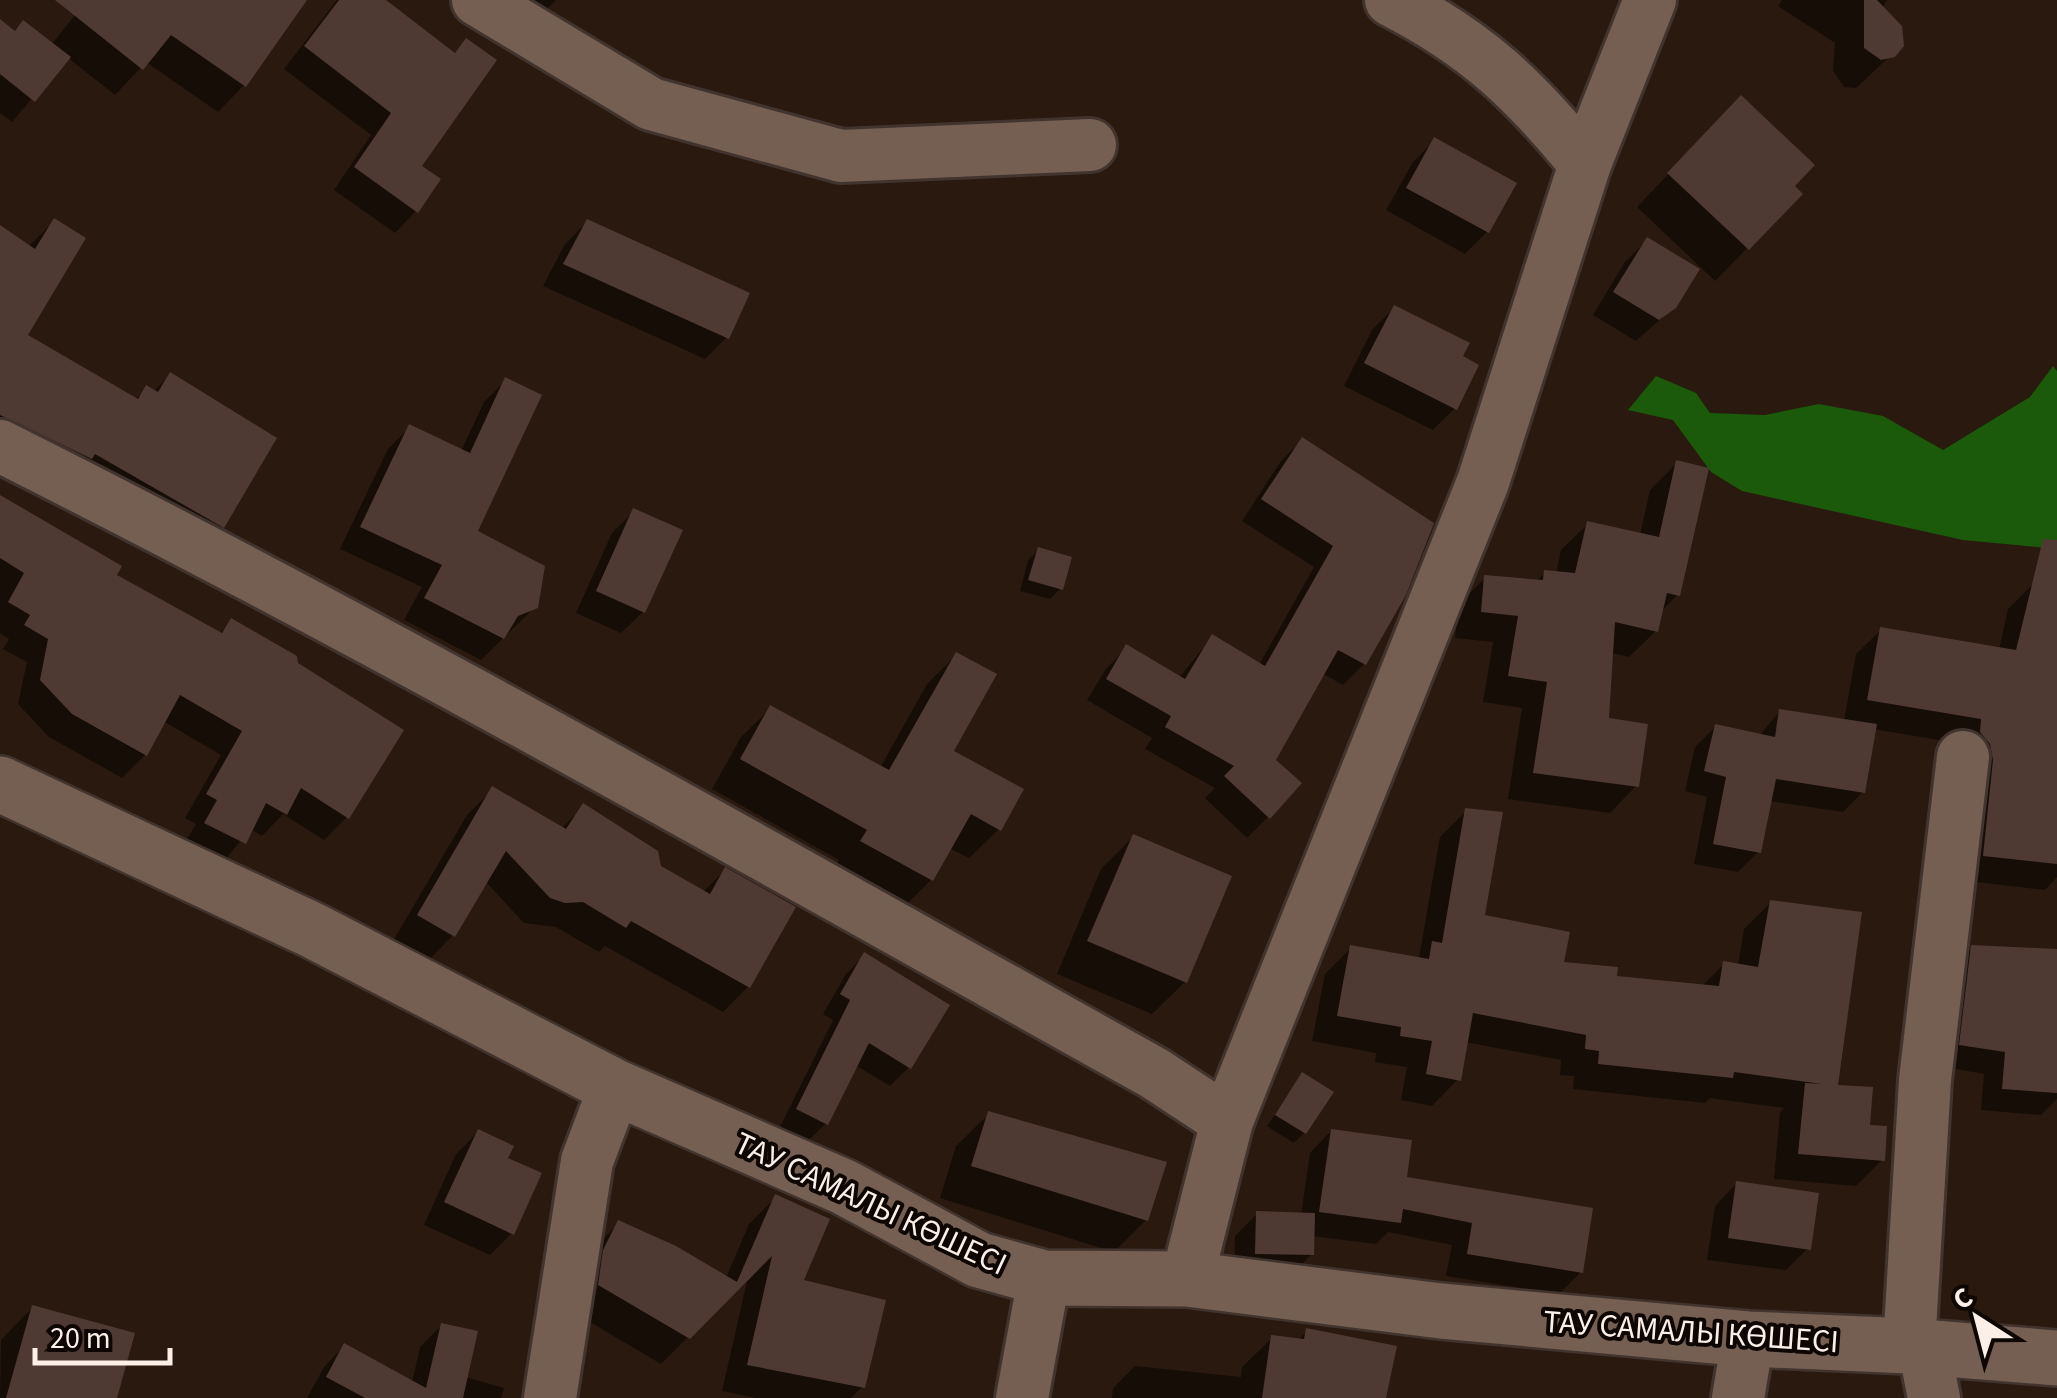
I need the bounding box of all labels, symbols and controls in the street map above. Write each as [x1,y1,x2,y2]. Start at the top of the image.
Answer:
street label: ТАУ САМАЛЫ КӨШЕСІ [727,1121,1014,1287]
north arrow [1927,1268,2027,1368]
text: С [1945,1278,1981,1320]
street label: ТАУ САМАЛЫ КӨШЕСІ [1542,1299,1840,1365]
scale bar [35,1303,170,1365]
text: 20 m [50,1317,111,1360]

